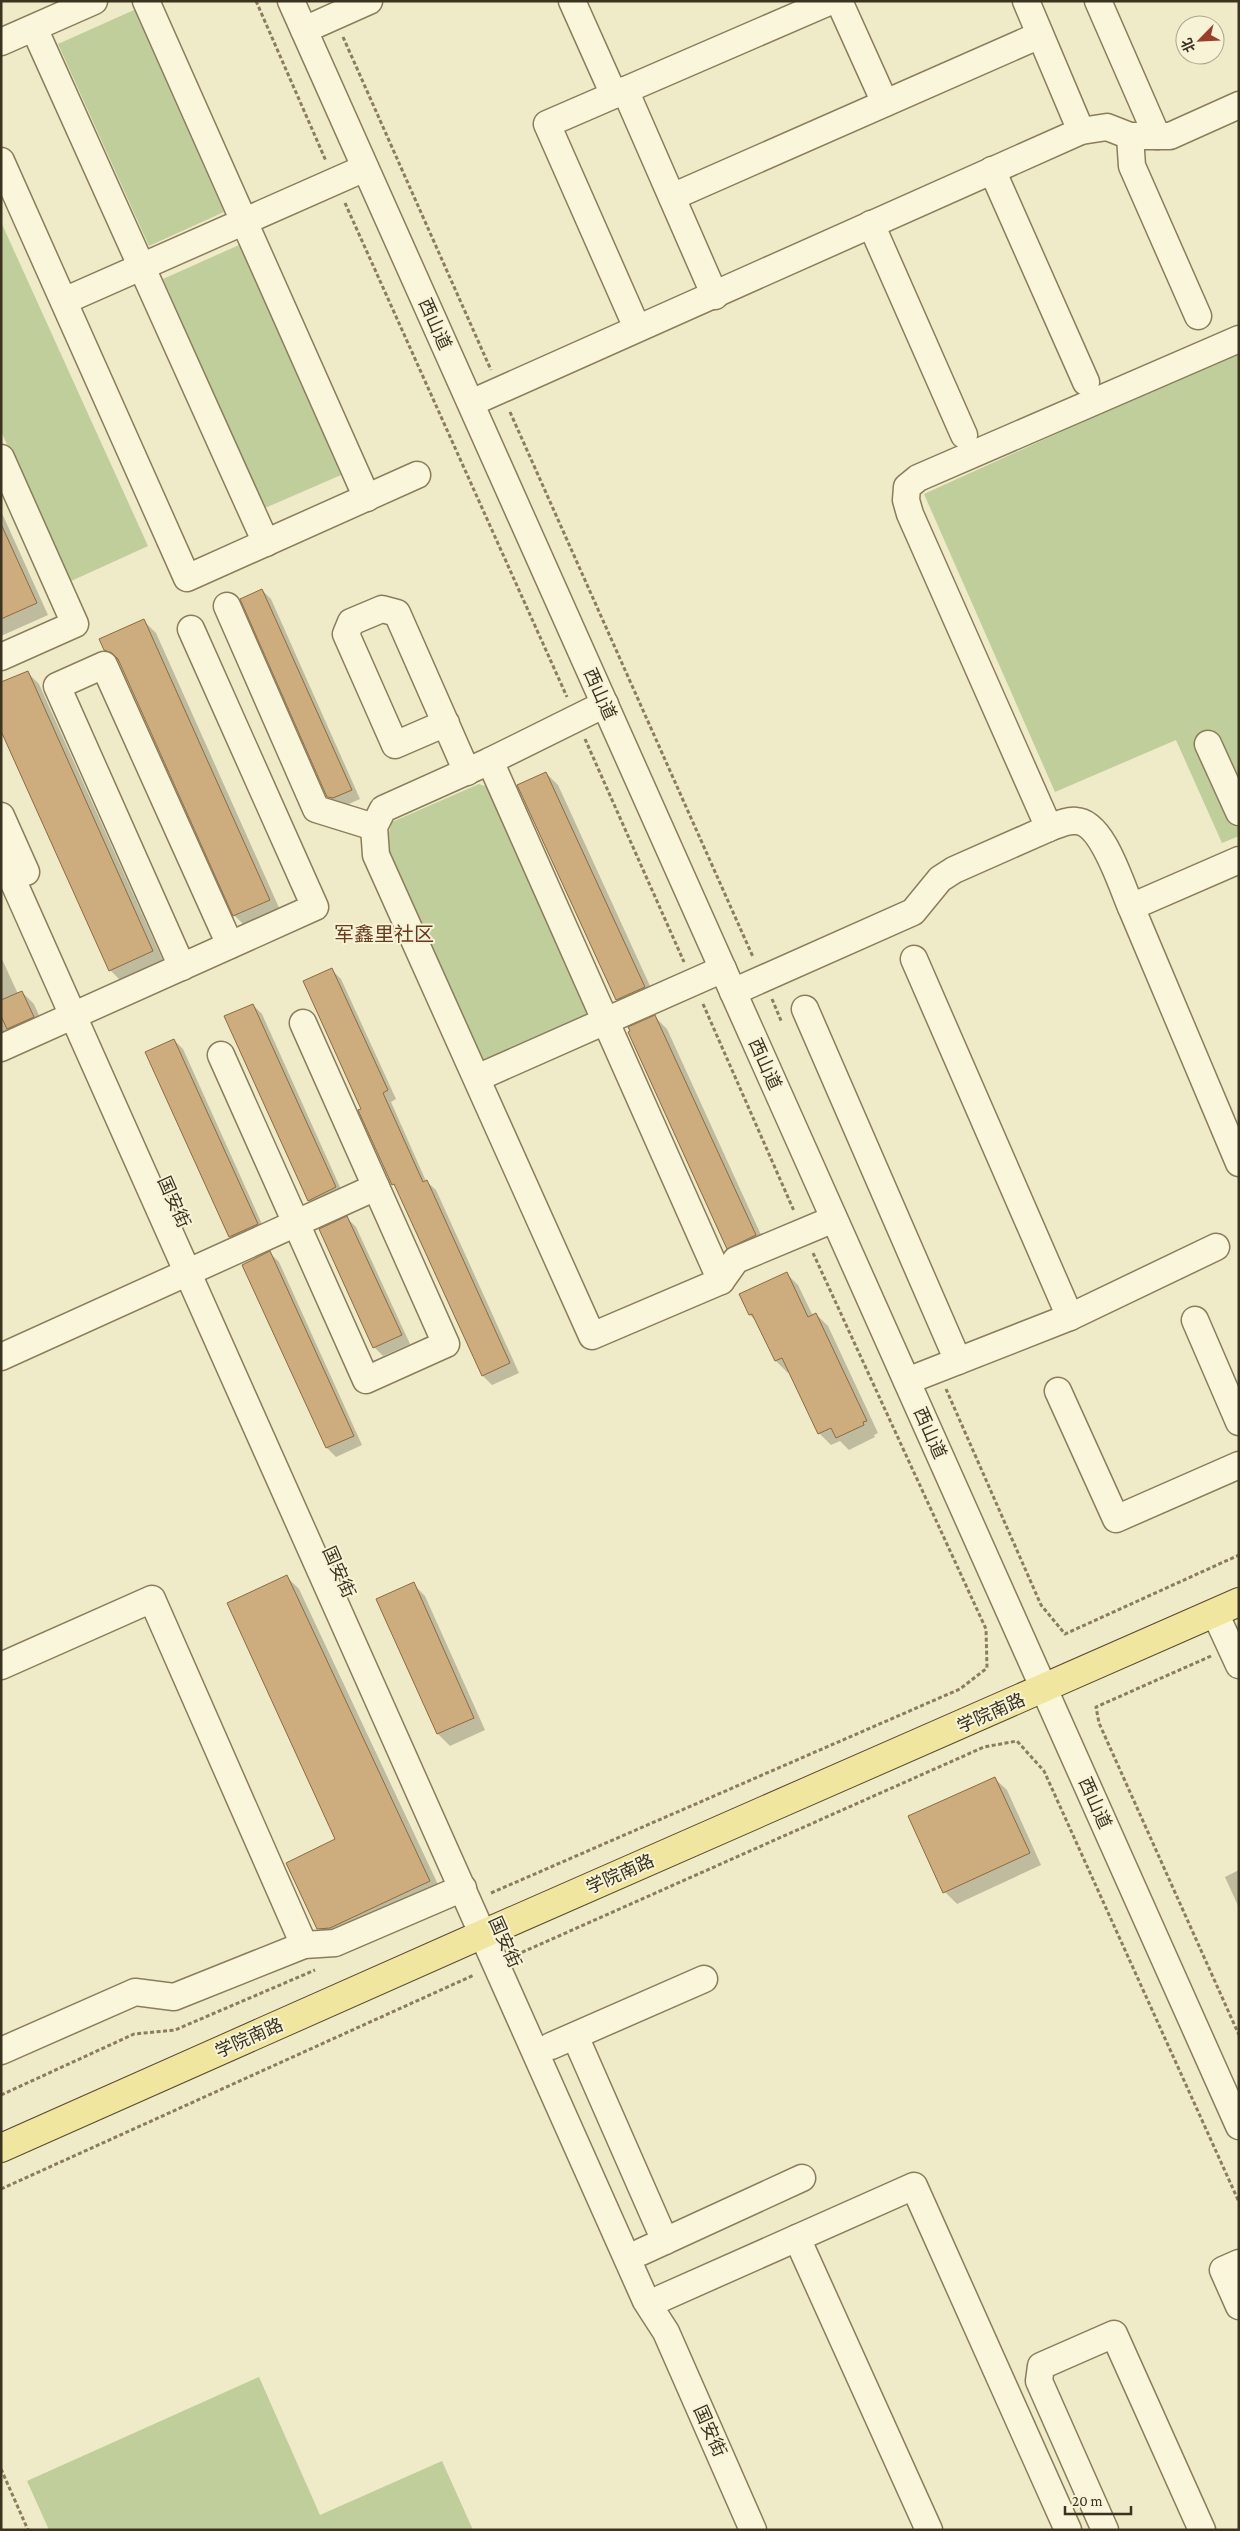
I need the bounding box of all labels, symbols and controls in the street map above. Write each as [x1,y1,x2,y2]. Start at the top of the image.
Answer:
north arrow [1175,15,1225,65]
text: 北 [1178,36,1198,55]
street label: 西山道 [415,295,455,353]
street label: 西山道 [580,665,620,723]
district label: 军鑫里社区 [334,923,434,945]
street label: 西山道 [745,1035,785,1093]
street label: 国安街 [154,1173,194,1231]
street label: 西山道 [910,1404,950,1462]
street label: 国安街 [319,1543,359,1601]
street label: 学院南路 [954,1689,1028,1737]
street label: 西山道 [1075,1774,1115,1832]
street label: 学院南路 [583,1850,657,1898]
street label: 国安街 [485,1913,525,1971]
street label: 学院南路 [212,2014,286,2062]
street label: 国安街 [690,2402,730,2460]
scale bar [1065,2484,1131,2516]
text: 20 m [1072,2493,1103,2509]

